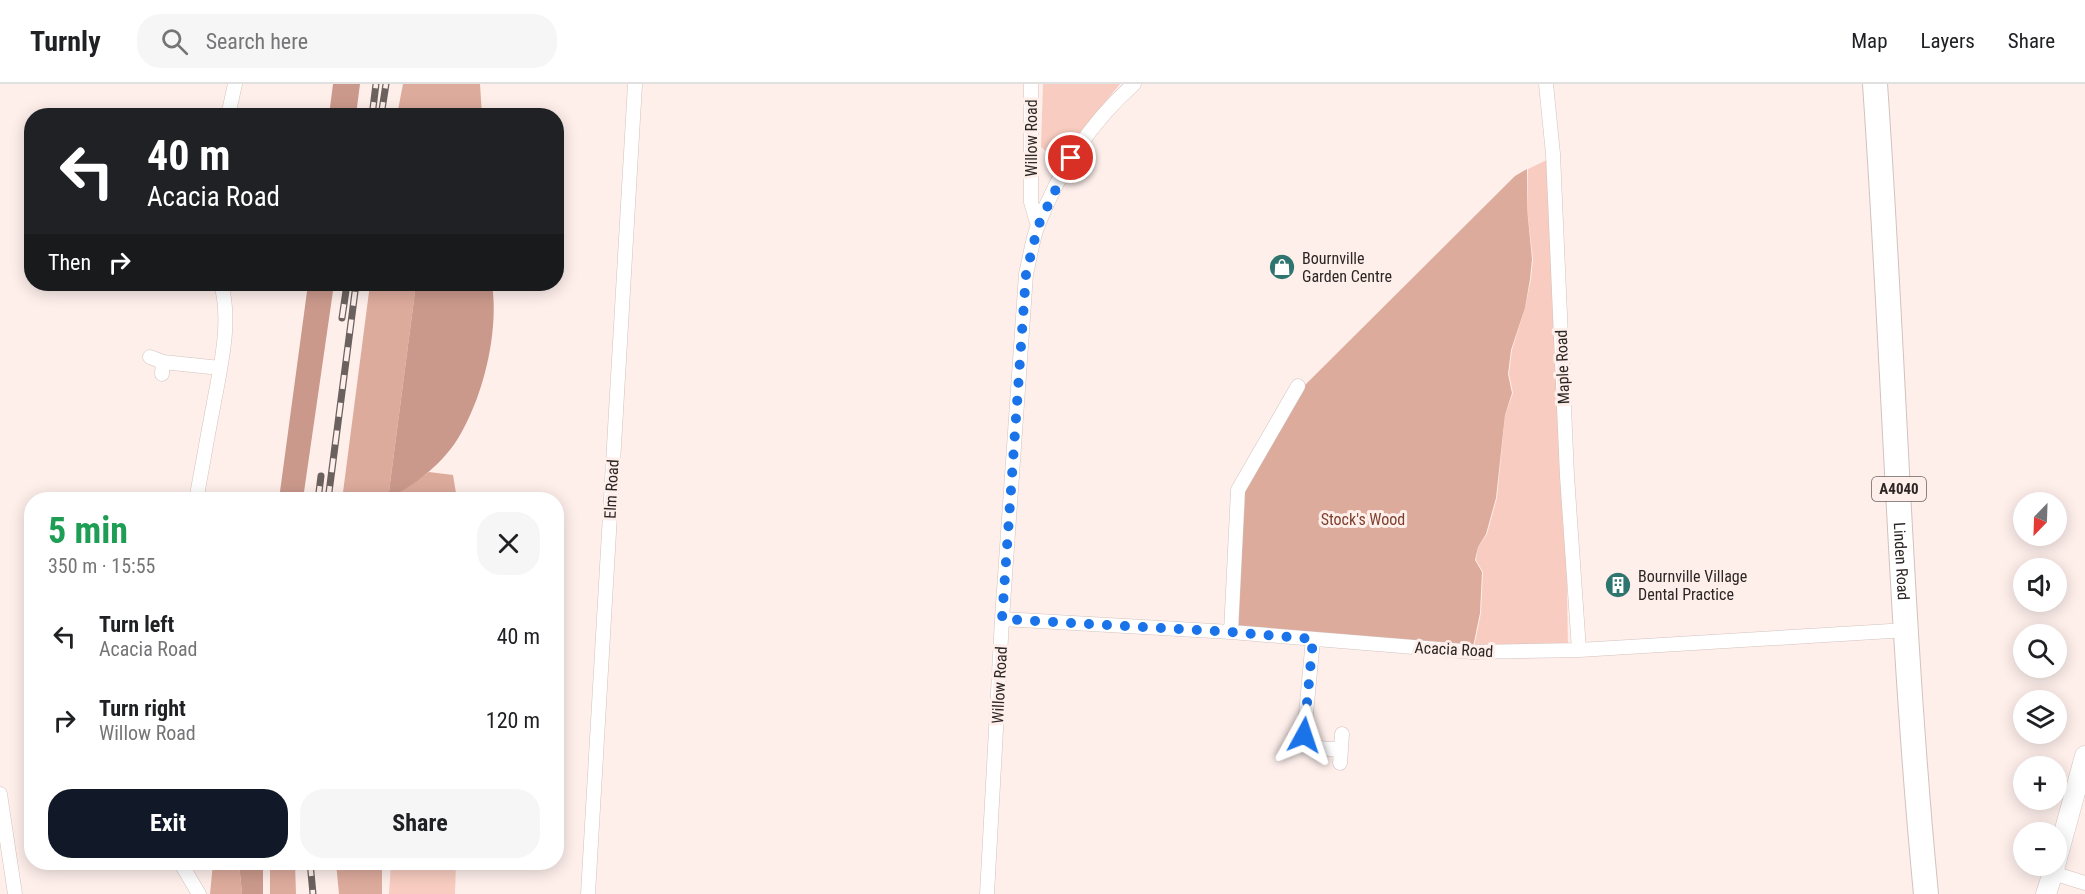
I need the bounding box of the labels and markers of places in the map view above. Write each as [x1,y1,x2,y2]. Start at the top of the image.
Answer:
pin [1045,132,1096,183]
place label: Bournville Garden Centre [1302,249,1392,286]
shop icon: Bournville Garden Centre [1267,252,1297,282]
place label: Bournville Village Dental Practice [1638,567,1747,604]
building icon: Bournville Village Dental Practice [1603,570,1633,600]

